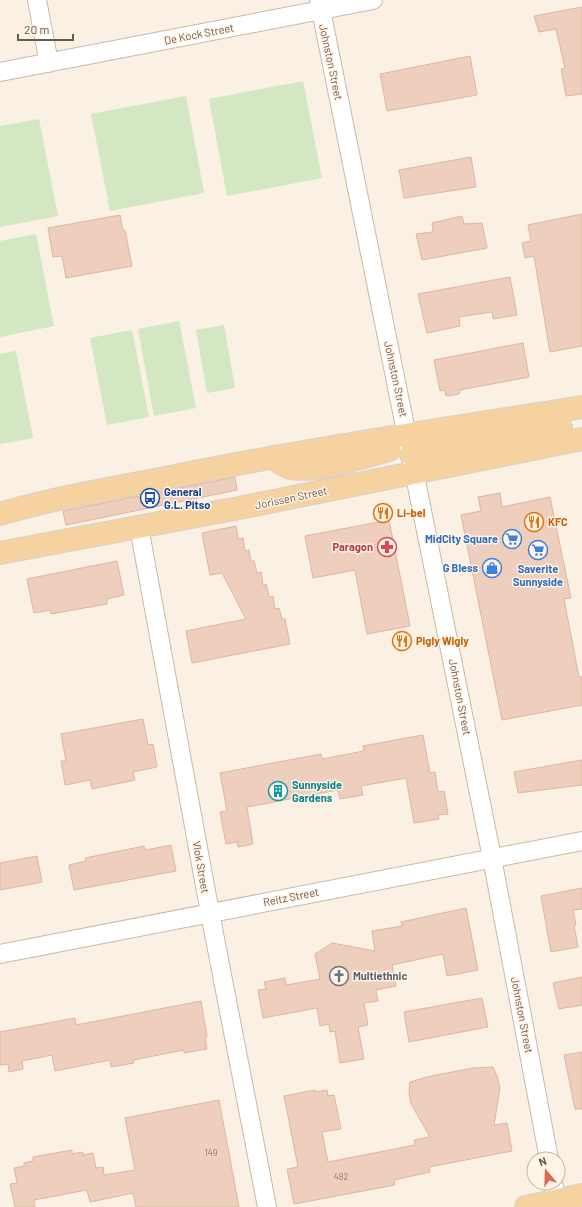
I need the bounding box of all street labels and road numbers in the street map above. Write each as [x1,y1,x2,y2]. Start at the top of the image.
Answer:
street label: De Kock Street [163,20,235,47]
street label: Johnston Street [317,23,346,101]
street label: Johnston Street [382,340,411,418]
street label: Jorissen Street [254,484,328,512]
street label: Johnston Street [447,658,474,736]
street label: Vlok Street [191,840,212,894]
street label: Reitz Street [262,885,320,908]
street label: Johnston Street [509,976,536,1054]

